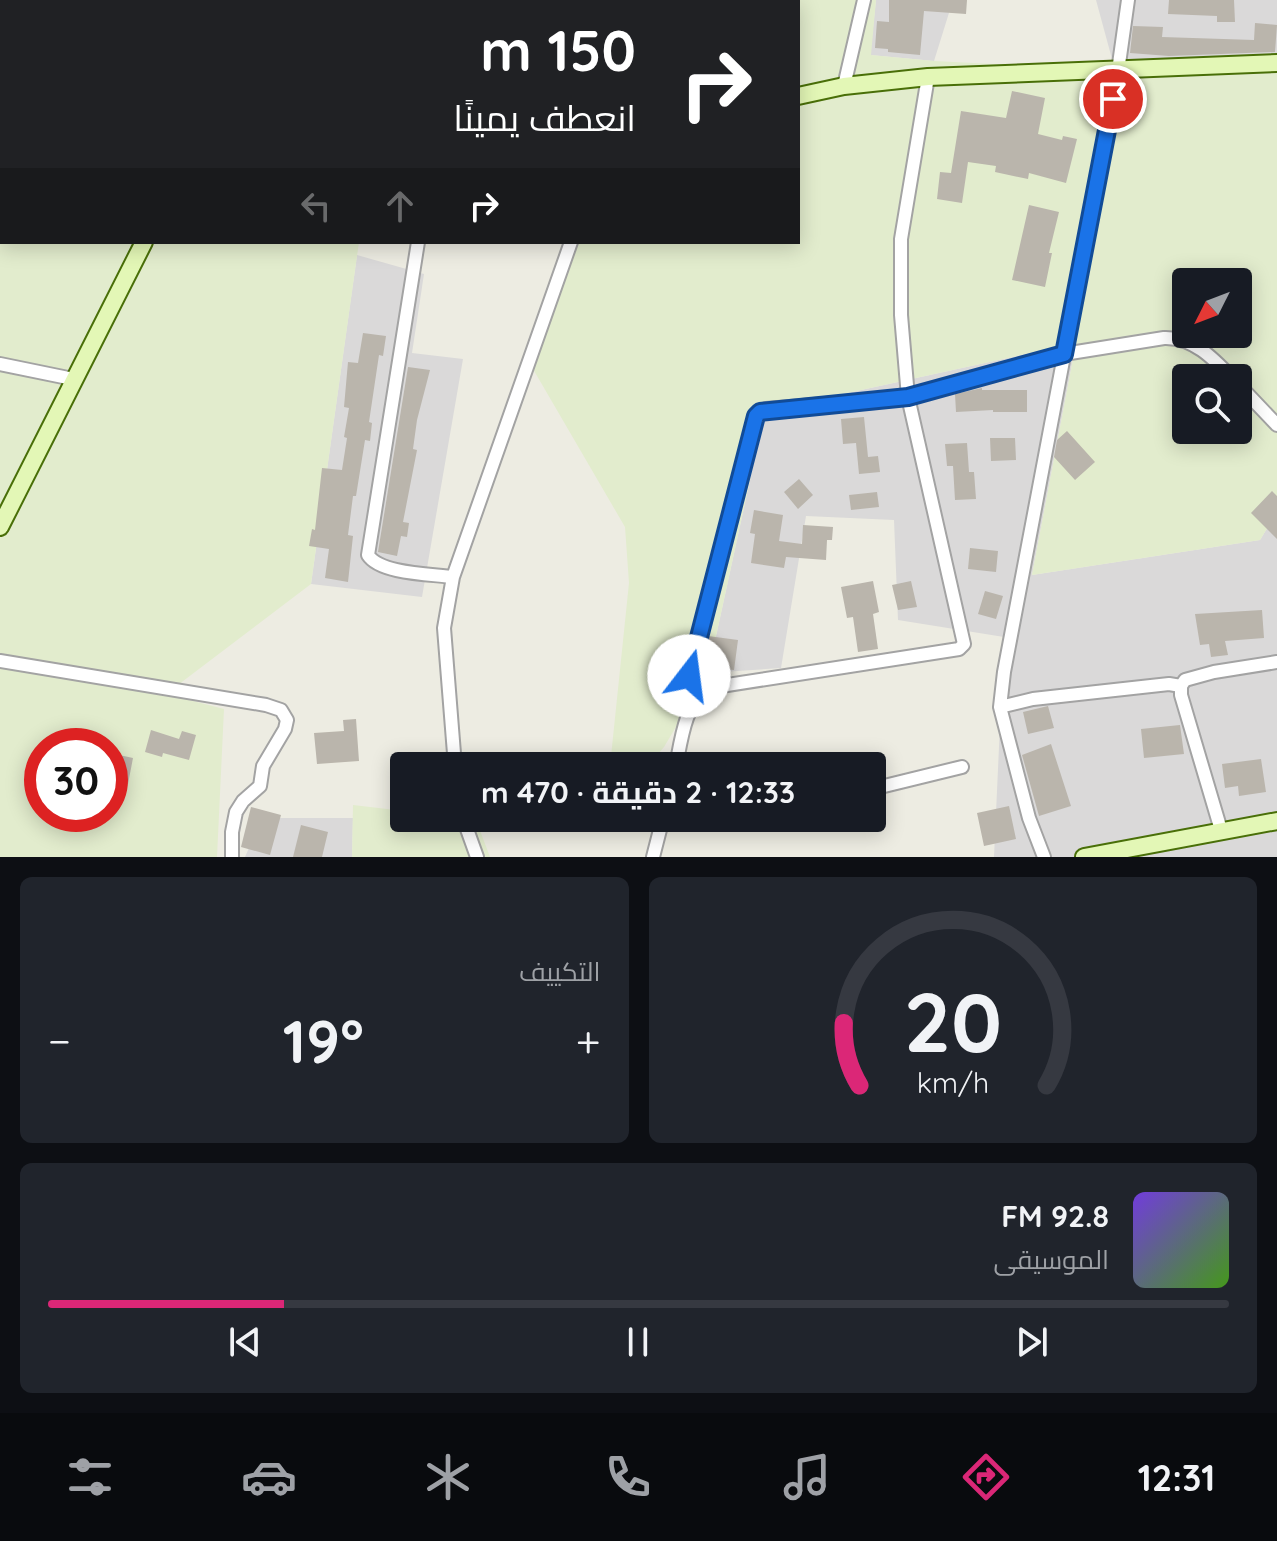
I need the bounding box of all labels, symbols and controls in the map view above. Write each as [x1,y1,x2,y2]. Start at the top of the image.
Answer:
text: 150 m [480,15,636,85]
icon: right [664,32,768,136]
pin [1079,65,1147,133]
icon: arrive [1091,77,1135,121]
text: انعطف يمينًا [453,95,636,140]
icon: left [294,184,338,228]
icon: ahead [378,184,422,228]
icon: right [462,184,506,228]
north arrow [1172,268,1252,348]
map controls [1172,268,1252,444]
button: search [1172,364,1252,444]
position arrow [647,634,731,718]
speed limit sign: 30 [24,728,128,832]
text: 12:33 · 2 دقيقة · 470 m [481,773,795,811]
text: التكييف [519,955,601,988]
text: 20 [904,969,1002,1073]
text: 19° [283,1003,364,1078]
text: − [48,1013,71,1068]
text: + [576,1013,601,1068]
text: km/h [916,1064,989,1100]
text: 92.8 FM [1001,1197,1109,1235]
text: الموسيقى [994,1243,1109,1276]
icon: previous [223,1320,267,1364]
icon: pause [616,1320,660,1364]
icon: next [1010,1320,1054,1364]
icon: filters [62,1449,118,1505]
icon: car [241,1449,297,1505]
icon: climate [420,1449,476,1505]
icon: phone [600,1449,656,1505]
icon: music [779,1449,835,1505]
icon: directions [958,1449,1014,1505]
text: 12:31 [1138,1455,1215,1500]

